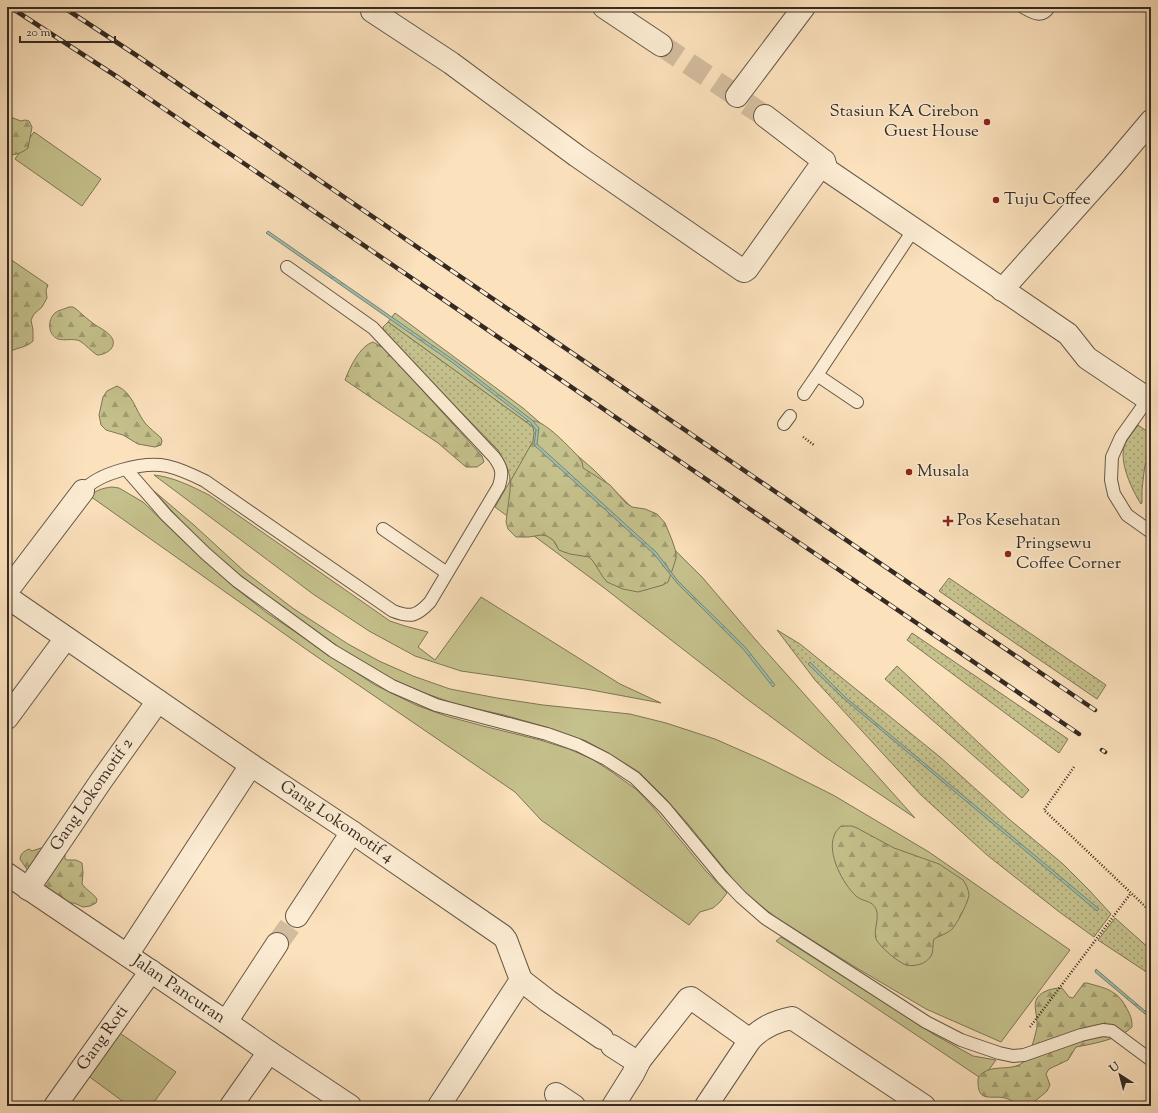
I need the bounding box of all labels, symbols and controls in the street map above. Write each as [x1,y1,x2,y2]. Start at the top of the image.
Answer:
scale bar [20,18,115,44]
text: 20 m [26,24,51,42]
place label: Stasiun KA Cirebon Guest House [830,100,979,144]
marker: Stasiun KA Cirebon Guest House [982,117,992,127]
place label: Tuju Coffee [1004,188,1091,212]
marker: Tuju Coffee [991,195,1001,205]
place label: Musala [917,460,969,484]
marker: Musala [904,467,914,477]
place label: Pos Kesehatan [957,509,1061,533]
marker: Pos Kesehatan [942,515,954,527]
place label: Pringsewu Coffee Corner [1016,532,1122,576]
marker: Pringsewu Coffee Corner [1003,549,1013,559]
street label: Gang Lokomotif 2 [45,733,140,856]
street label: Gang Lokomotif 4 [275,775,399,869]
street label: Jalan Pancuran [126,949,230,1030]
street label: Gang Roti [72,1001,135,1076]
north arrow [1100,1055,1140,1095]
text: U [1106,1059,1123,1077]

